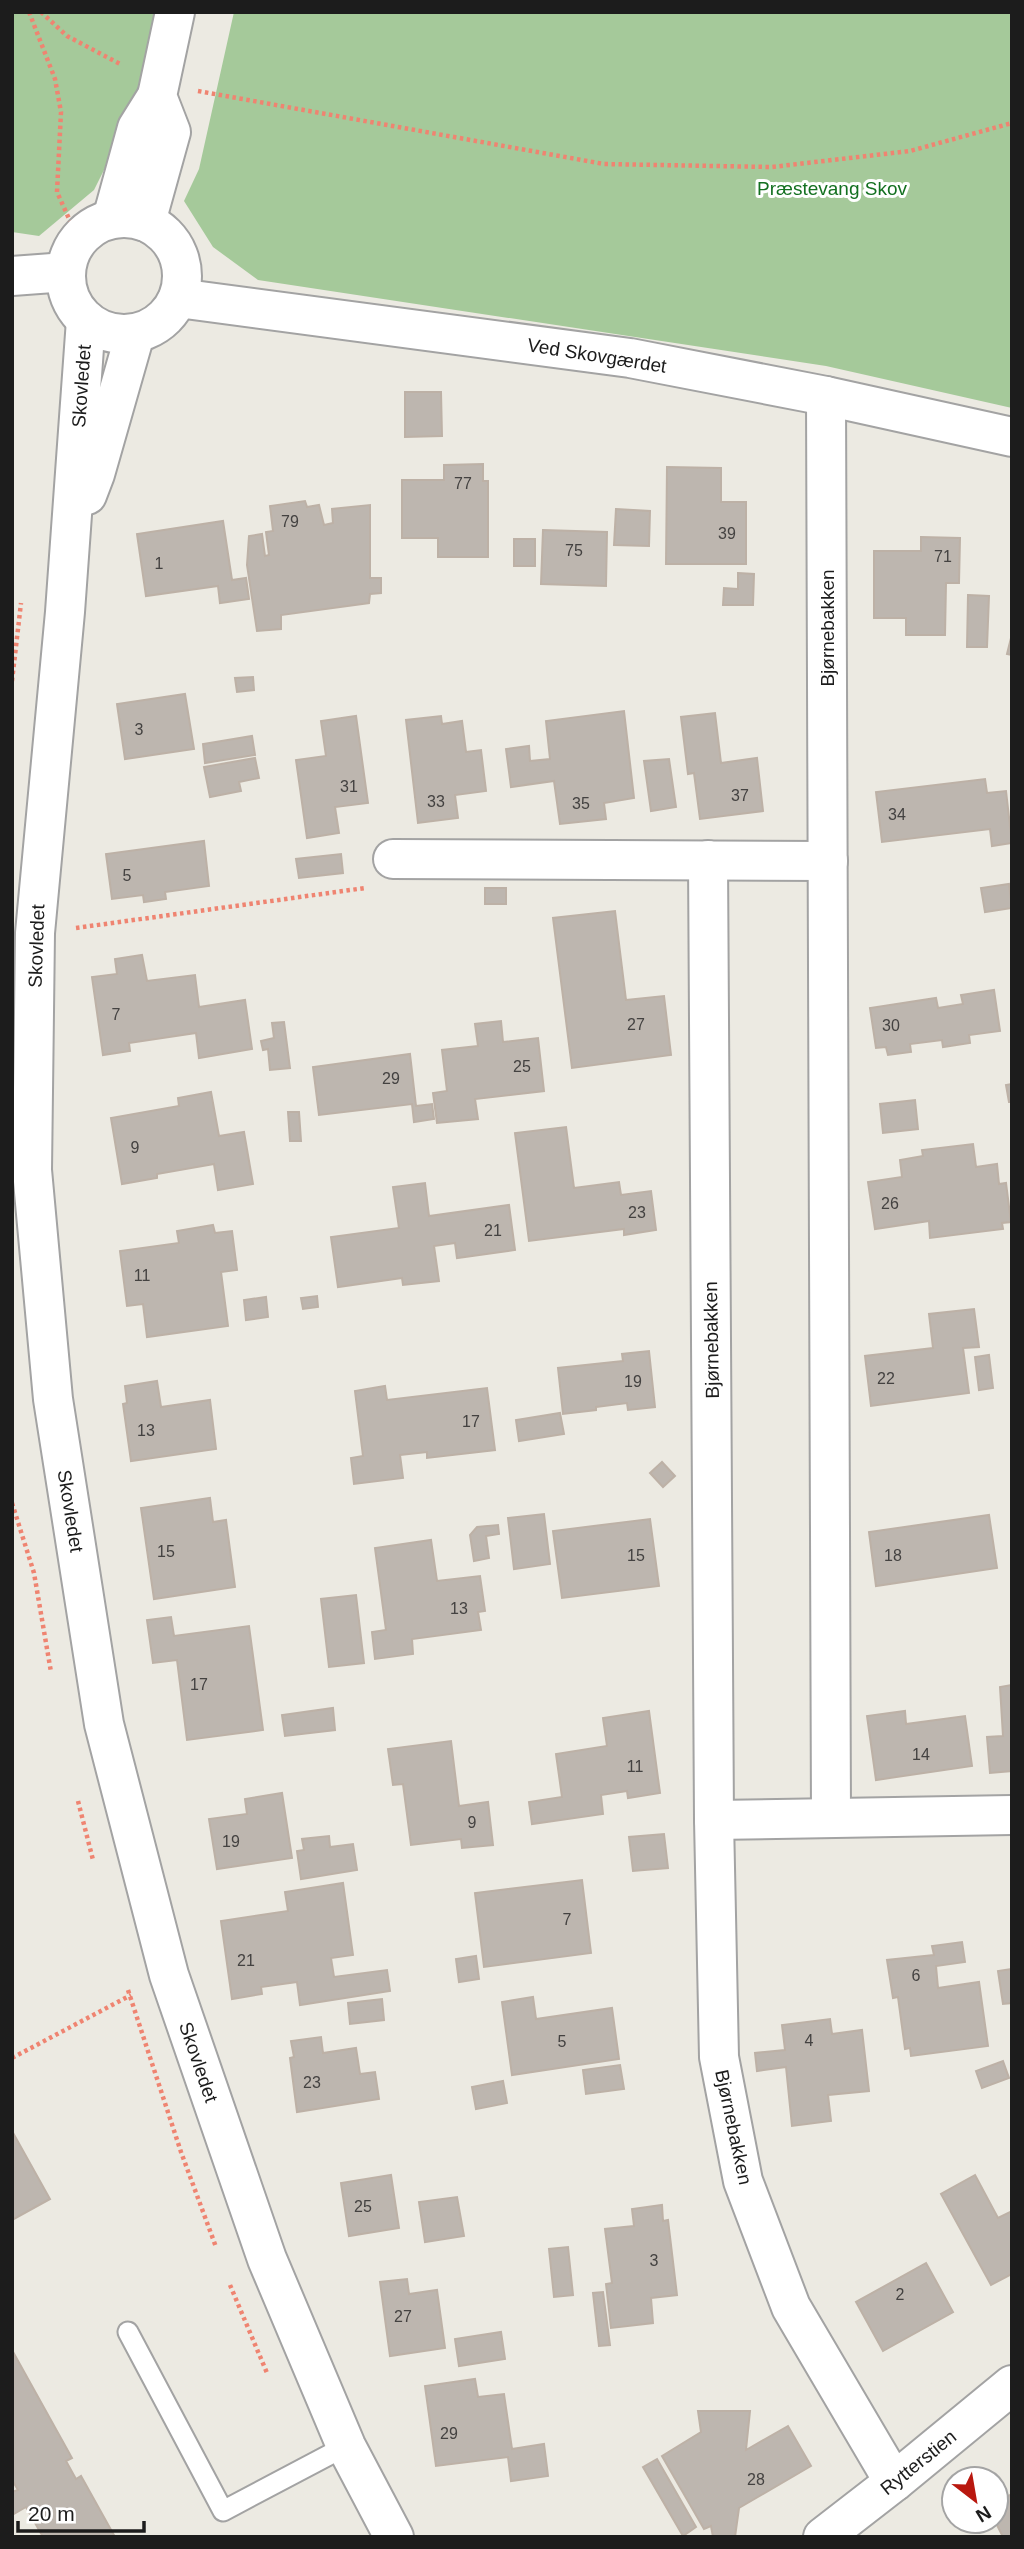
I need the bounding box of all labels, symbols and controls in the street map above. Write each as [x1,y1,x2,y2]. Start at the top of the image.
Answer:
park label: Præstevang Skov [757,178,907,199]
street label: Ved Skovgærdet [526,334,669,377]
street label: Skovledet [68,343,95,428]
house number: 77 [454,475,472,492]
house number: 79 [281,513,299,530]
house number: 39 [718,525,736,542]
house number: 75 [565,542,583,559]
house number: 71 [934,548,952,565]
house number: 1 [155,555,164,572]
street label: Bjørnebakken [817,569,838,687]
house number: 3 [135,721,144,738]
house number: 31 [340,778,358,795]
house number: 37 [731,787,749,804]
house number: 33 [427,793,445,810]
house number: 35 [572,795,590,812]
house number: 34 [888,806,906,823]
house number: 5 [123,867,132,884]
street label: Skovledet [25,903,48,988]
house number: 7 [112,1006,121,1023]
house number: 27 [627,1016,645,1033]
house number: 30 [882,1017,900,1034]
house number: 25 [513,1058,531,1075]
house number: 29 [382,1070,400,1087]
house number: 9 [131,1139,140,1156]
house number: 26 [881,1195,899,1212]
house number: 23 [628,1204,646,1221]
house number: 21 [484,1222,502,1239]
house number: 11 [134,1267,150,1284]
street label: Bjørnebakken [700,1281,723,1399]
house number: 22 [877,1370,895,1387]
house number: 19 [624,1373,642,1390]
house number: 17 [462,1413,480,1430]
house number: 13 [137,1422,155,1439]
street label: Skovledet [54,1468,88,1555]
house number: 15 [157,1543,175,1560]
house number: 15 [627,1547,645,1564]
house number: 18 [884,1547,902,1564]
house number: 13 [450,1600,468,1617]
house number: 17 [190,1676,208,1693]
house number: 14 [912,1746,930,1763]
house number: 11 [627,1758,643,1775]
house number: 9 [468,1814,477,1831]
house number: 19 [222,1833,240,1850]
house number: 7 [563,1911,572,1928]
house number: 21 [237,1952,255,1969]
house number: 6 [912,1967,921,1984]
street label: Skovledet [175,2019,222,2106]
house number: 4 [805,2032,814,2049]
house number: 5 [558,2033,567,2050]
street label: Bjørnebakken [711,2068,756,2187]
house number: 23 [303,2074,321,2091]
house number: 25 [354,2198,372,2215]
house number: 3 [650,2252,659,2269]
house number: 2 [896,2286,905,2303]
house number: 27 [394,2308,412,2325]
house number: 29 [440,2425,458,2442]
street label: Rytterstien [876,2426,960,2499]
north arrow [940,2465,1010,2535]
house number: 28 [747,2471,765,2488]
scale bar [18,2490,144,2534]
text: 20 m [28,2502,75,2525]
text: N [972,2502,995,2527]

